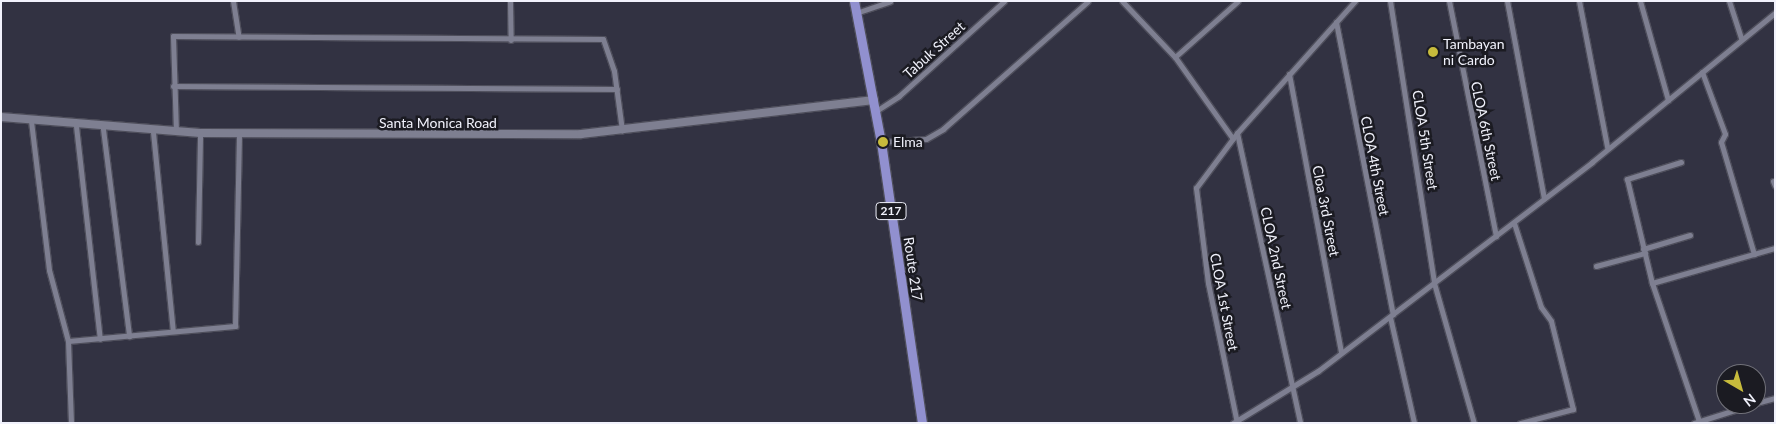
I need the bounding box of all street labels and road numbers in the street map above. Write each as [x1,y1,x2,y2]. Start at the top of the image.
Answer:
street label: Tabuk Street [900,18,968,82]
street label: CLOA 6th Street [1467,80,1505,182]
street label: CLOA 5th Street [1409,89,1441,191]
street label: Santa Monica Road [379,115,497,131]
street label: CLOA 4th Street [1357,115,1393,217]
street label: Cloa 3rd Street [1309,164,1343,258]
road number: 217 [875,202,907,220]
street label: CLOA 2nd Street [1257,205,1295,311]
street label: Route 217 [900,236,926,302]
street label: CLOA 1st Street [1206,251,1242,353]

